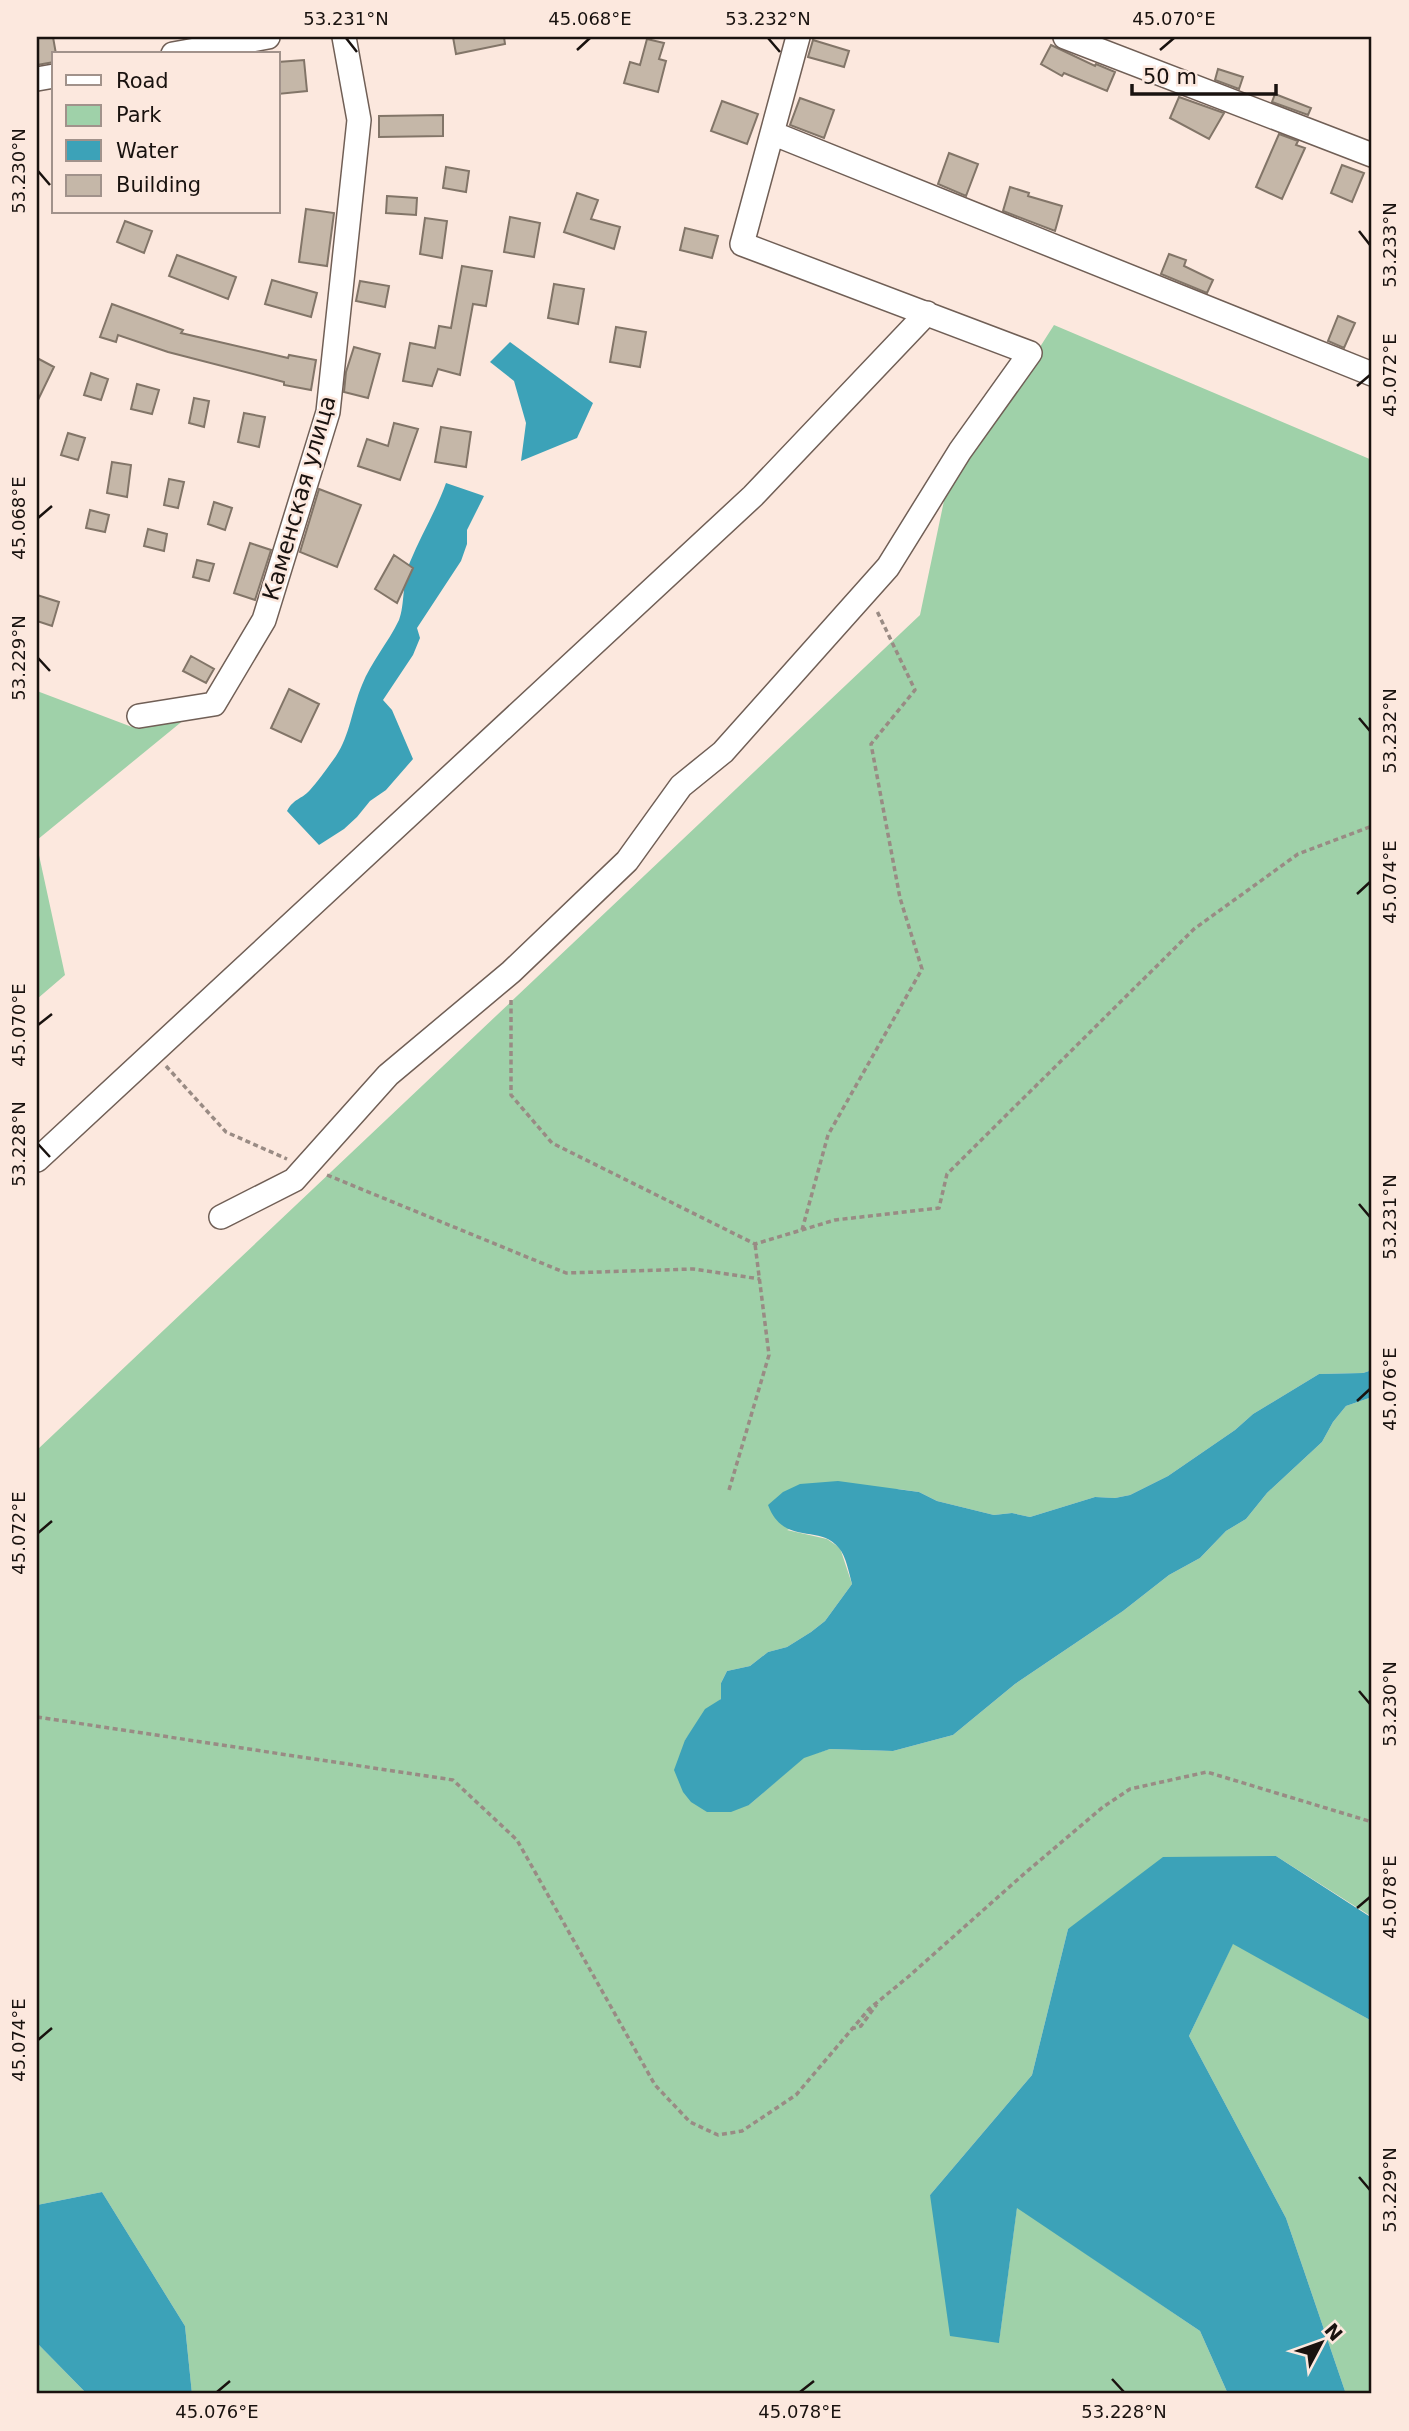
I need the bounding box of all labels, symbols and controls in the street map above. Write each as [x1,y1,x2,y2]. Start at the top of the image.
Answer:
text: 53.231°N [303,8,389,29]
text: 45.068°E [548,8,632,29]
text: 53.232°N [725,8,811,29]
text: 45.070°E [1132,8,1216,29]
legend [52,52,280,214]
scale bar [1132,52,1276,96]
text: 50 m [1143,65,1197,89]
text: Road [116,69,169,93]
text: Park [116,103,162,127]
text: 53.230°N [8,128,29,214]
text: Water [116,139,178,163]
text: Building [116,173,201,197]
text: 53.233°N [1379,202,1400,288]
text: 45.072°E [1379,333,1400,417]
street label: Каменская улица [257,393,341,603]
text: 45.068°E [8,476,29,560]
text: 53.229°N [8,615,29,701]
text: 53.232°N [1379,688,1400,774]
text: 45.074°E [1379,840,1400,924]
text: 45.070°E [8,983,29,1067]
text: 53.228°N [8,1101,29,1187]
text: 53.231°N [1379,1174,1400,1260]
text: 45.076°E [1379,1347,1400,1431]
text: 45.072°E [8,1491,29,1575]
text: 53.230°N [1379,1661,1400,1747]
text: 45.078°E [1379,1855,1400,1939]
text: 45.074°E [8,1998,29,2082]
text: 53.229°N [1379,2147,1400,2233]
north arrow [1286,2308,1356,2378]
text: N [1320,2319,1347,2345]
text: 45.076°E [175,2401,259,2422]
text: 45.078°E [758,2401,842,2422]
text: 53.228°N [1081,2401,1167,2422]

